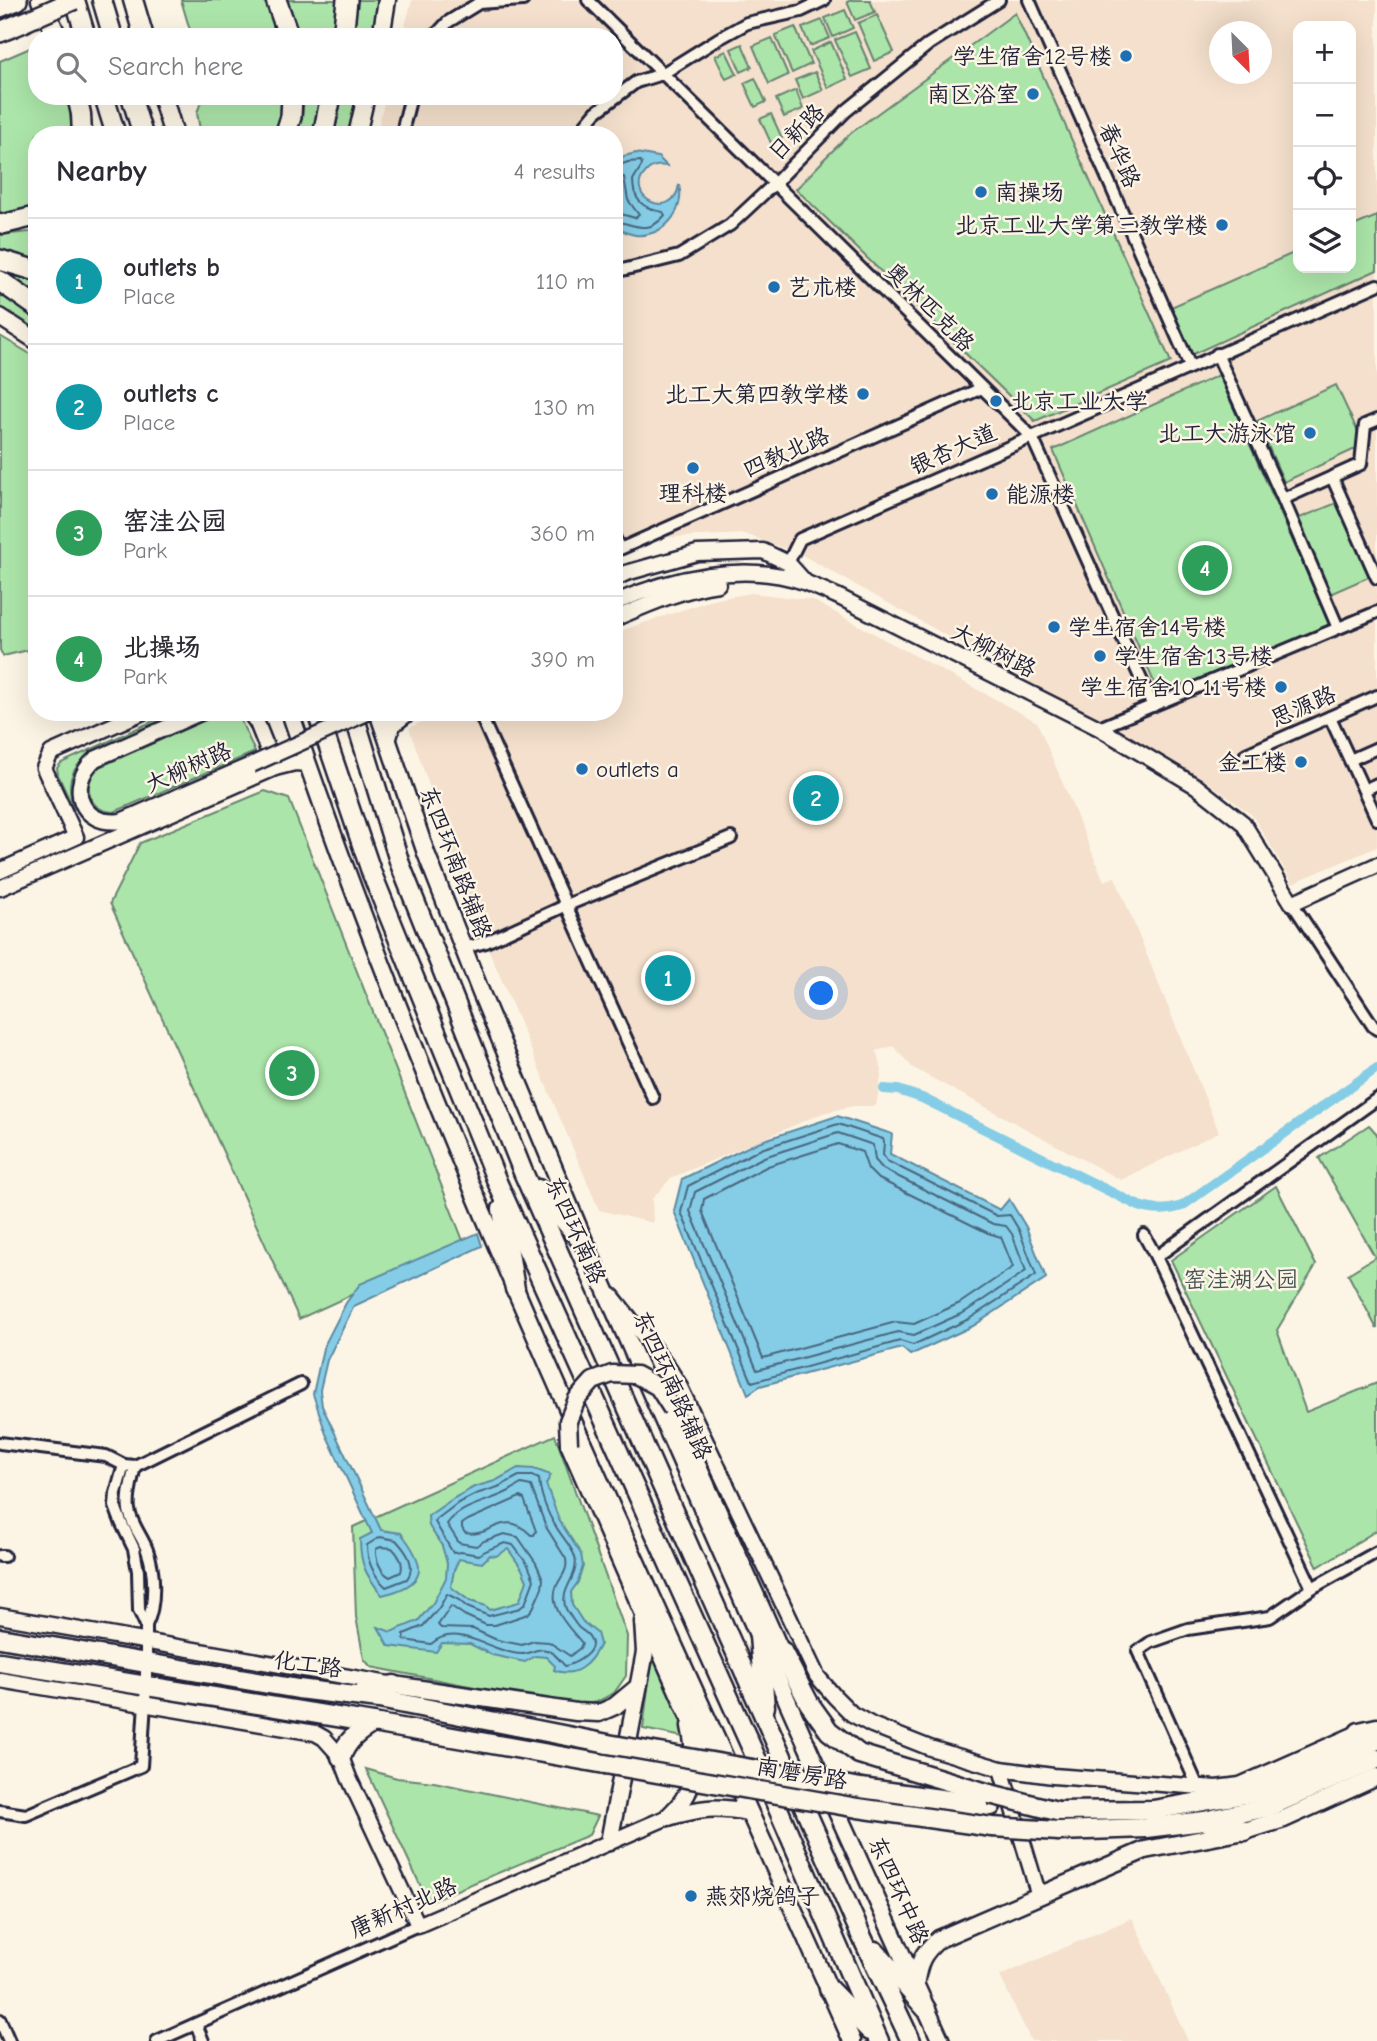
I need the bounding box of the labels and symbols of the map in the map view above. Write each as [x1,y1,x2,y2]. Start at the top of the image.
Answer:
north arrow [1209,21,1272,84]
place label: 学生宿舍12号楼 [953,43,1112,70]
marker: 学生宿舍12号楼 [1118,48,1134,64]
place label: 南区浴室 [927,81,1019,108]
marker: 南区浴室 [1025,86,1041,102]
street label: 日新路 [763,98,830,167]
street label: 春华路 [1093,118,1146,192]
place label: 南操场 [995,179,1064,206]
marker: 南操场 [973,184,989,200]
place label: 北京工业大学第三教学楼 [955,212,1208,239]
marker: 北京工业大学第三教学楼 [1214,217,1230,233]
street label: 奥林匹克路 [879,257,980,358]
place label: 艺术楼 [788,274,857,301]
marker: 艺术楼 [766,279,782,295]
place label: 北工大第四教学楼 [665,381,849,408]
marker: 北工大第四教学楼 [855,386,871,402]
place label: 北京工业大学 [1010,388,1148,415]
marker: 北京工业大学 [988,393,1004,409]
street label: 银杏大道 [906,418,1001,480]
place label: 北工大游泳馆 [1158,420,1296,447]
street label: 四教北路 [739,421,834,483]
marker: 北工大游泳馆 [1302,425,1318,441]
marker: 理科楼 [685,460,701,476]
place label: 理科楼 [659,480,728,507]
place label: 能源楼 [1006,481,1075,508]
marker: 能源楼 [984,486,1000,502]
pin: 4 [1182,542,1228,594]
place label: 学生宿舍14号楼 [1068,614,1226,641]
street label: 大柳树路 [947,618,1041,683]
marker: 学生宿舍14号楼 [1046,619,1062,635]
place label: 学生宿舍13号楼 [1114,643,1273,670]
marker: 学生宿舍13号楼 [1092,648,1108,664]
place label: 学生宿舍10 11号楼 [1080,674,1267,701]
marker: 学生宿舍10 11号楼 [1273,679,1289,695]
street label: 思源路 [1266,680,1340,733]
street label: 大柳树路 [141,736,236,798]
place label: 金工楼 [1218,749,1287,776]
marker: 金工楼 [1293,754,1309,770]
place label: outlets a [596,756,679,783]
marker: outlets a [574,761,590,777]
pin: 2 [793,772,839,824]
street label: 东四环南路辅路 [414,782,497,942]
pin: 1 [645,952,691,1004]
your location [804,976,838,1010]
pin: 3 [269,1047,315,1099]
street label: 东四环南路 [540,1172,611,1288]
park label: 窑洼湖公园 [1184,1266,1299,1293]
street label: 东四环南路辅路 [627,1306,718,1464]
street label: 化工路 [272,1646,344,1683]
street label: 南磨房路 [754,1752,850,1795]
street label: 东四环中路 [863,1832,934,1948]
street label: 唐新村北路 [345,1872,461,1943]
place label: 燕郊烧鸽子 [705,1883,820,1910]
marker: 燕郊烧鸽子 [683,1888,699,1904]

